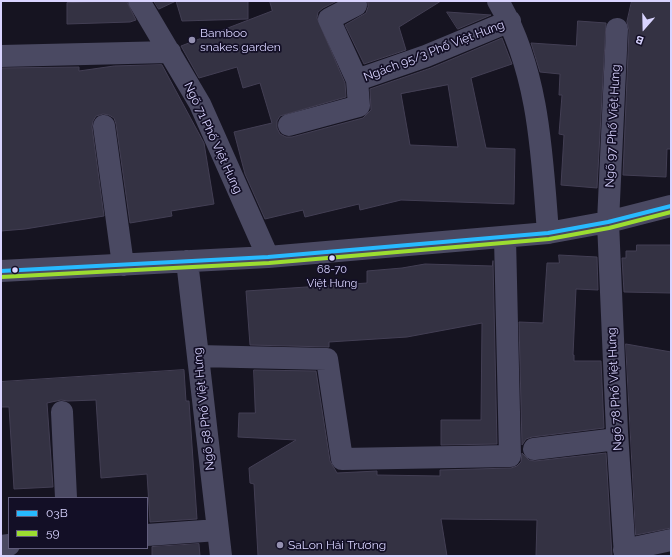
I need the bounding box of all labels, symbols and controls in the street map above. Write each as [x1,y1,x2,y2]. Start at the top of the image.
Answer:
north arrow [624,8,664,48]
street label: Ngách 95/3 Phố Việt Hưng [362,17,506,85]
place label: Bamboo snakes garden [200,26,281,54]
text: B [634,32,645,47]
marker: Bamboo snakes garden [187,35,197,45]
street label: Ngõ 97 Phố Việt Hưng [603,64,623,188]
street label: Ngõ 71 Phố Việt Hưng [181,80,245,196]
marker: 68-70 Việt Hưng [327,253,337,263]
place label: 68-70 Việt Hưng [307,263,357,289]
unlabelled marker [10,265,20,275]
street label: Ngõ 78 Phố Việt Hưng [605,327,625,451]
street label: Ngõ 58 Phố Việt Hưng [190,347,218,471]
legend [8,497,148,549]
text: 03B [46,506,68,520]
text: 59 [46,526,60,540]
place label: SaLon Hải Trương [288,538,386,552]
marker: SaLon Hải Trương [275,540,285,550]

